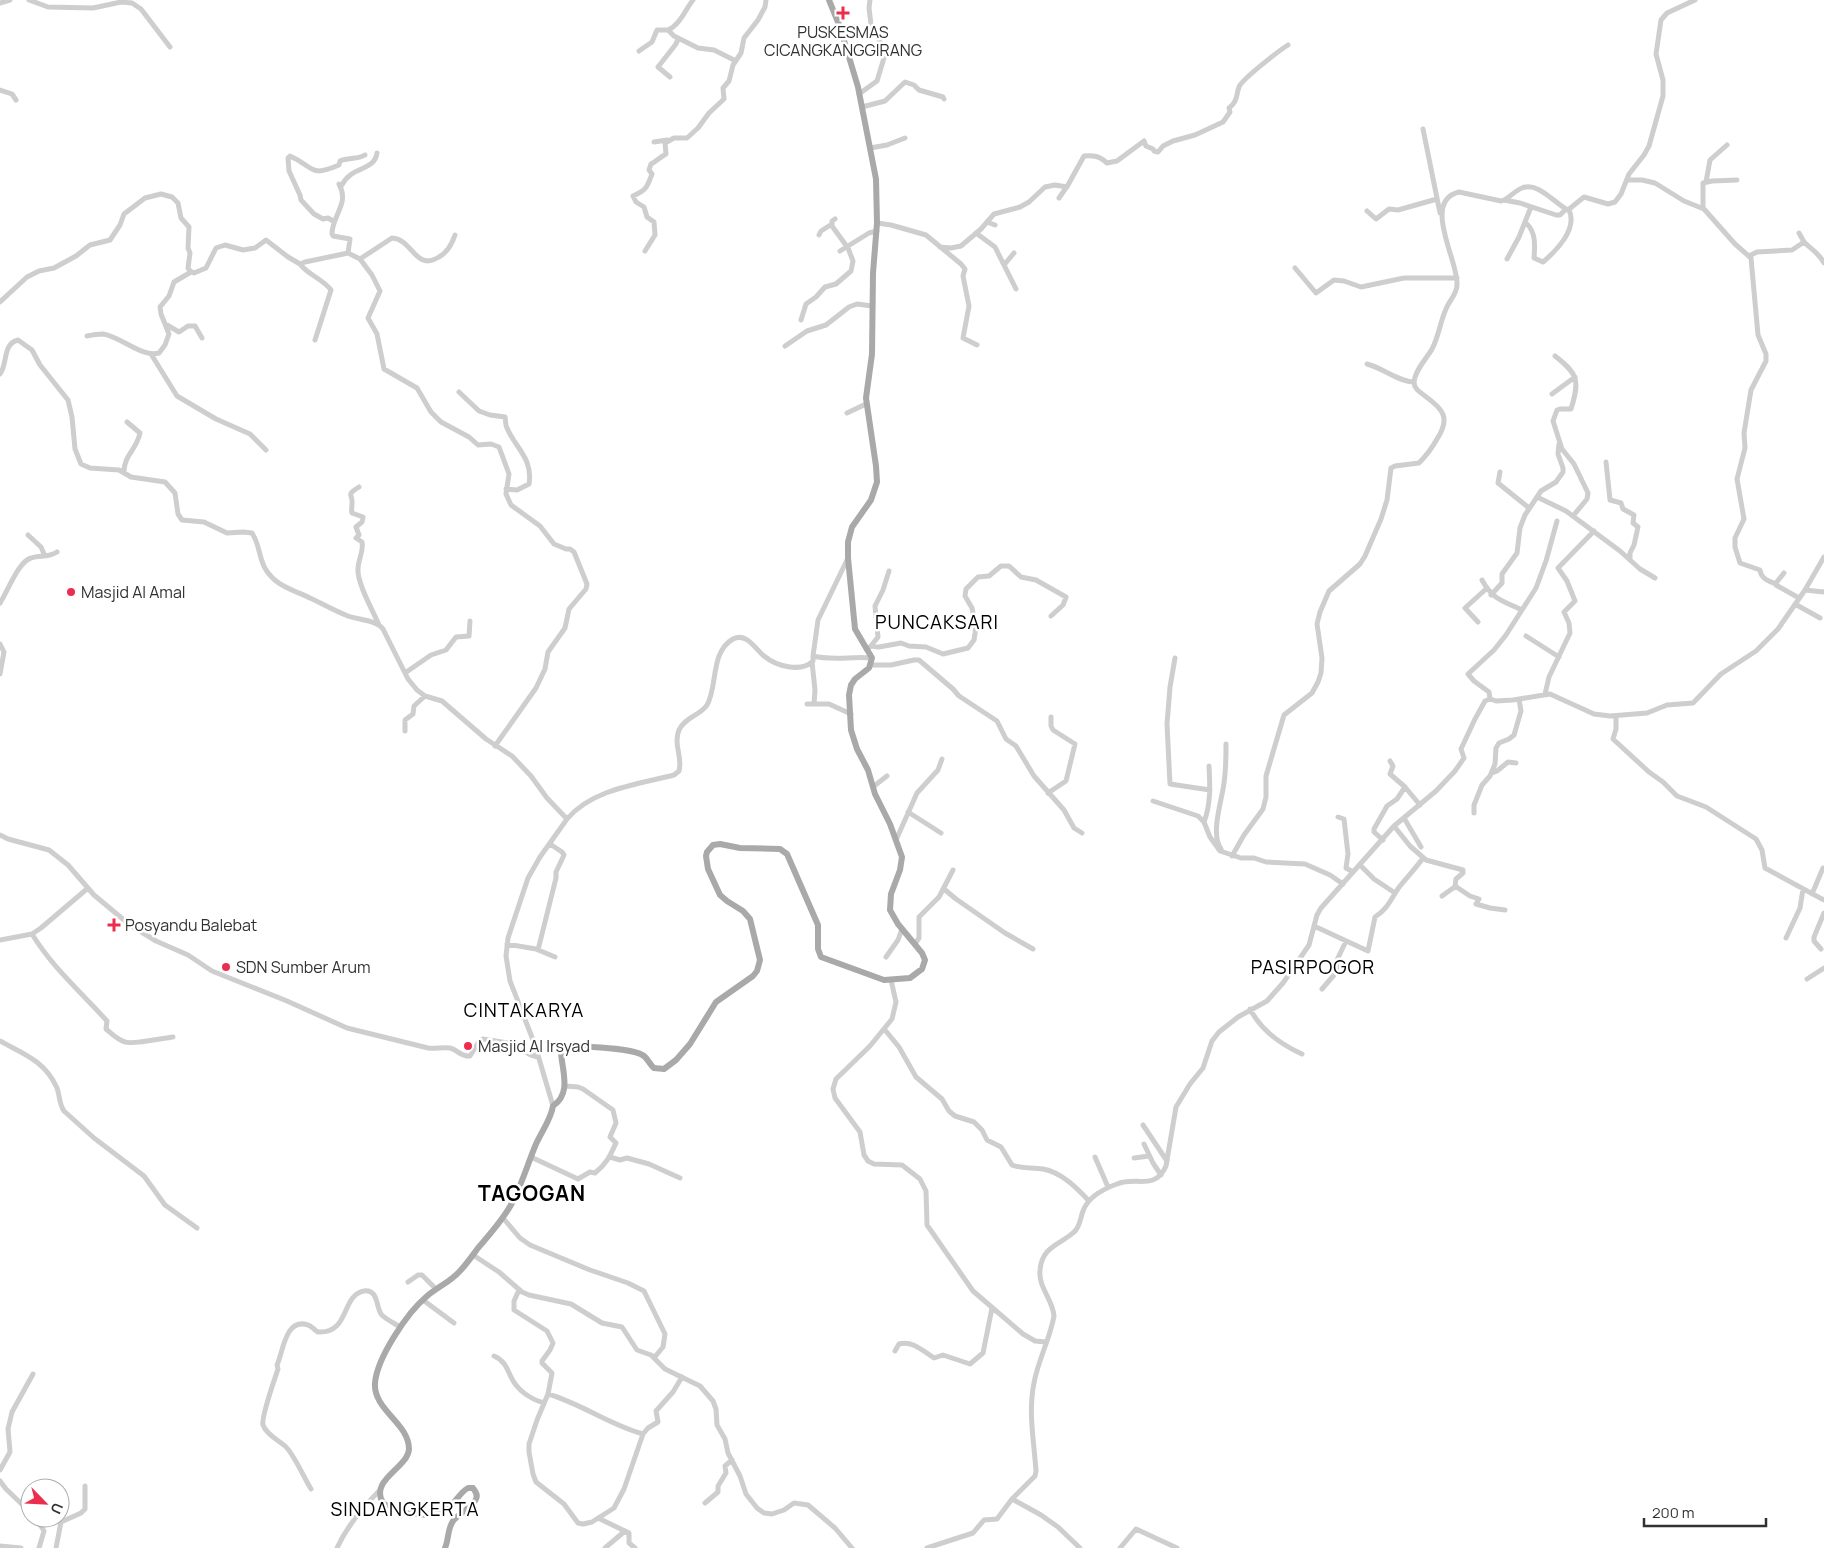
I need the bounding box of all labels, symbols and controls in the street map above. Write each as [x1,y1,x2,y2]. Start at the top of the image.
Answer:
marker: PUSKESMAS CICANGKANGGIRANG [836,6,850,20]
place label: PUSKESMAS CICANGKANGGIRANG [764,21,922,61]
place label: Masjid Al Amal [81,581,186,603]
marker: Masjid Al Amal [65,586,77,598]
district label: PUNCAKSARI [875,609,999,635]
place label: Posyandu Balebat [125,914,257,936]
marker: Posyandu Balebat [107,918,121,932]
district label: PASIRPOGOR [1251,954,1375,980]
place label: SDN Sumber Arum [236,956,370,978]
marker: SDN Sumber Arum [220,961,232,973]
district label: CINTAKARYA [464,997,584,1023]
place label: Masjid Al Irsyad [478,1035,590,1057]
marker: Masjid Al Irsyad [462,1040,474,1052]
district label: TAGOGAN [478,1179,586,1207]
north arrow [20,1478,70,1528]
district label: SINDANGKERTA [330,1496,480,1522]
scale bar [1644,1496,1766,1528]
text: U [47,1500,68,1517]
text: 200 m [1652,1502,1695,1523]

